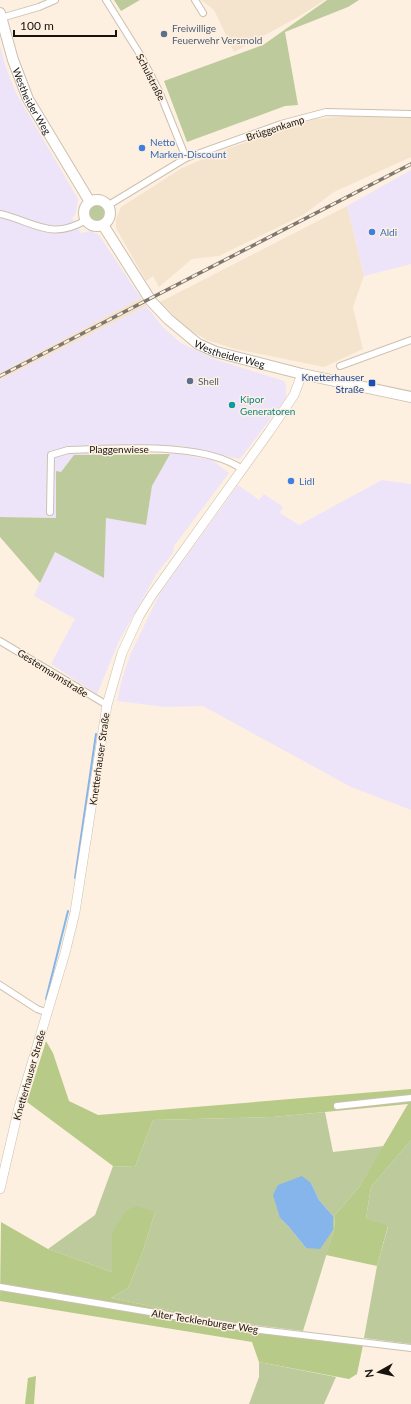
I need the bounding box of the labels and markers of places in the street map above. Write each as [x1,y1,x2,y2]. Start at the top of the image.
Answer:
place label: Freiwillige Feuerwehr Versmold [172,22,262,46]
marker: Freiwillige Feuerwehr Versmold [159,29,169,39]
place label: Netto Marken-Discount [150,136,227,160]
marker: Netto Marken-Discount [137,143,147,153]
place label: Aldi [380,226,397,238]
marker: Aldi [367,227,377,237]
place label: Knetterhauser Straße [301,371,364,395]
place label: Shell [198,375,219,387]
marker: Shell [185,376,195,386]
marker: Knetterhauser Straße [367,378,377,388]
place label: Kipor Generatoren [240,393,295,417]
marker: Kipor Generatoren [227,400,237,410]
place label: Lidl [299,475,315,487]
marker: Lidl [286,476,296,486]

